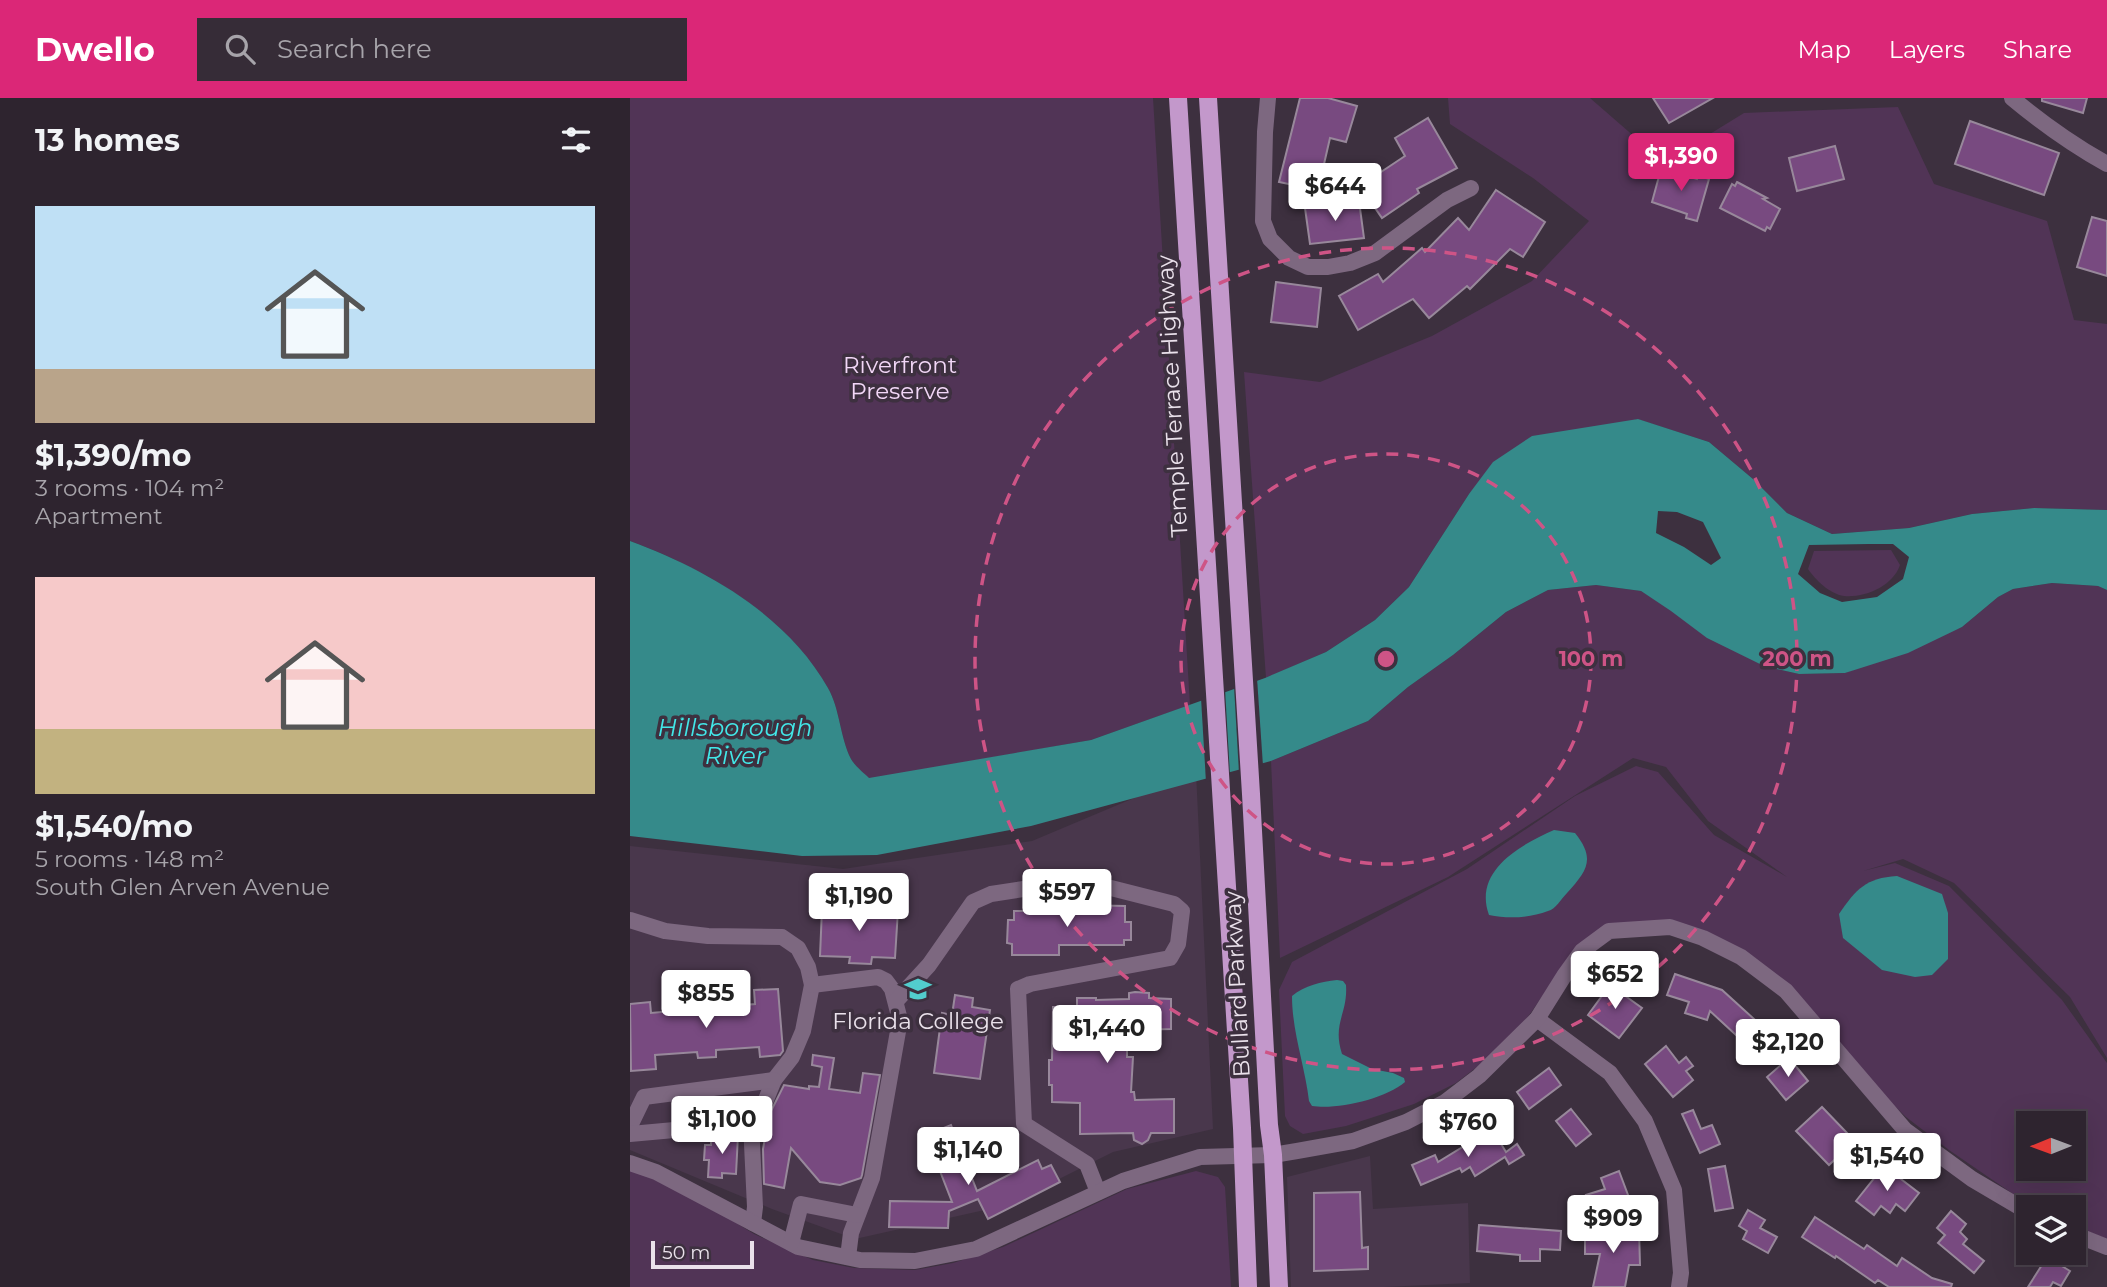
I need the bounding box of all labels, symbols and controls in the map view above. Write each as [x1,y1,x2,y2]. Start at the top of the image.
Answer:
search box [197,18,687,81]
text: Dwello [35,29,155,69]
icon: search [221,30,259,68]
text: Search here [277,33,432,65]
text: Map [1797,35,1851,64]
text: Layers [1889,35,1965,64]
text: Share [2003,35,2072,64]
icon: filters [557,121,595,159]
text: 13 homes [35,122,180,159]
pin: $1,390 [1624,134,1738,193]
text: $1,390 [1644,142,1718,170]
pin: $644 [1294,164,1376,223]
text: $644 [1304,172,1366,200]
icon: home [252,251,378,377]
street label: Temple Terrace Highway [1151,254,1193,538]
park label: Riverfront Preserve [843,351,957,405]
text: $1,390/mo [35,437,192,474]
text: 3 rooms · 104 m² [35,474,224,502]
text: Apartment [35,502,163,530]
icon: home [252,622,378,748]
text: 100 m [1559,646,1623,671]
text: 200 m [1763,646,1831,671]
centre of rings [1374,647,1398,671]
water label: Hillsborough River [657,713,813,770]
text: $1,540/mo [35,808,193,845]
text: 5 rooms · 148 m² [35,845,224,873]
pin: $597 [1026,870,1108,929]
text: South Glen Arven Avenue [35,873,330,901]
pin: $1,190 [802,874,916,933]
text: $597 [1038,878,1096,906]
text: $1,190 [825,882,893,910]
street label: Bullard Parkway [1218,890,1256,1078]
pin: $652 [1574,951,1656,1011]
text: $652 [1587,960,1643,988]
pin: $855 [665,970,747,1030]
school or university icon: Florida College [903,974,933,1004]
text: $855 [677,979,735,1007]
pin: $1,440 [1050,1006,1164,1065]
place label: Florida College [832,1007,1004,1035]
text: $1,440 [1069,1014,1145,1042]
pin: $2,120 [1731,1020,1845,1079]
text: $2,120 [1752,1028,1824,1056]
pin: $1,100 [665,1096,779,1156]
pin: $760 [1427,1100,1509,1159]
text: $1,100 [687,1105,757,1133]
text: $760 [1439,1108,1497,1136]
north arrow [2016,1111,2086,1181]
map controls [2016,1111,2086,1265]
pin: $1,140 [911,1128,1025,1187]
pin: $1,540 [1830,1134,1944,1193]
text: $1,140 [933,1136,1003,1164]
text: $1,540 [1850,1142,1924,1170]
button: layers [2016,1195,2086,1265]
pin: $909 [1572,1196,1654,1255]
text: $909 [1583,1204,1643,1232]
scale bar [651,1238,754,1270]
text: 50 m [662,1241,710,1264]

